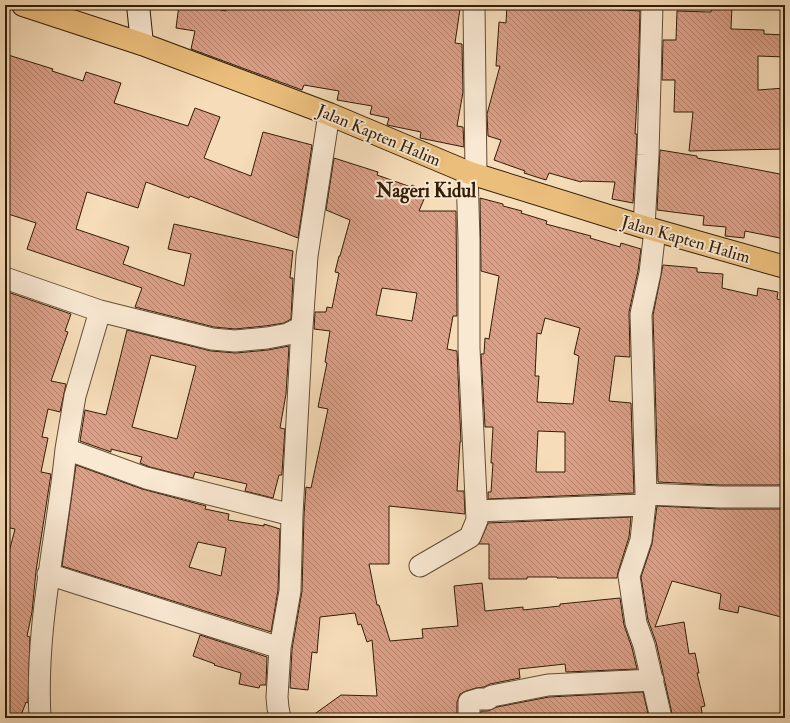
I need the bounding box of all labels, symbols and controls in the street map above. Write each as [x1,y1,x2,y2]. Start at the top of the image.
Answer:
street label: Jalan Kapten Halim [312,99,444,172]
district label: Nageri Kidul [375,179,476,204]
street label: Jalan Kapten Halim [618,211,752,269]

